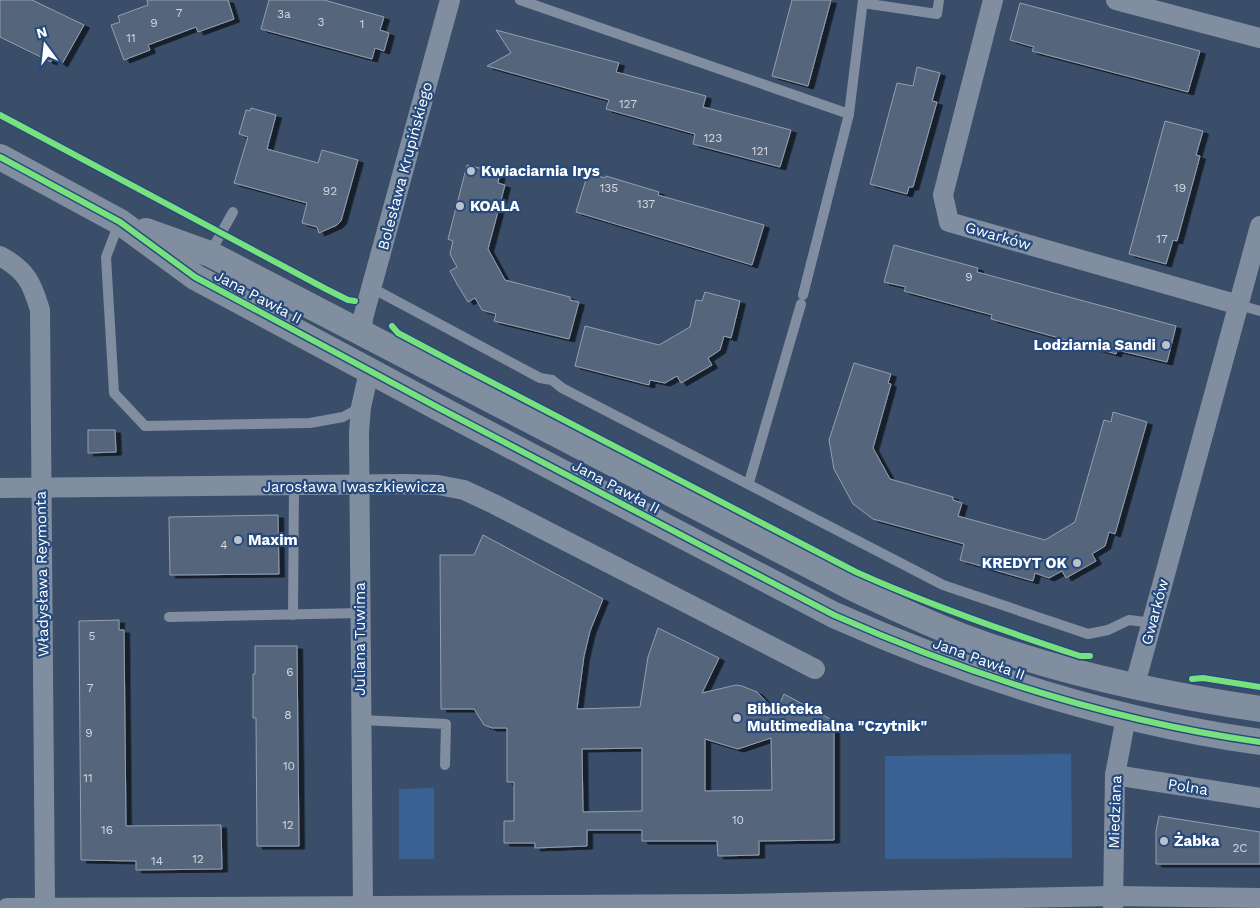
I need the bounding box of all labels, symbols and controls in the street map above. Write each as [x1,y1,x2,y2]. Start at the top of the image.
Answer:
house number: 7 [176,6,183,20]
house number: 3a [277,7,291,21]
house number: 3 [318,15,325,29]
house number: 9 [150,16,158,30]
house number: 1 [360,17,364,31]
north arrow [20,20,70,70]
text: N [35,23,49,42]
house number: 11 [126,31,136,45]
street label: Bolesława Krupińskiego [374,80,436,252]
house number: 127 [619,97,637,111]
house number: 123 [704,131,722,145]
house number: 121 [752,144,768,158]
place label: Kwiaciarnia Irys [481,162,600,180]
marker: Kwiaciarnia Irys [465,165,477,177]
house number: 135 [600,181,618,195]
house number: 19 [1174,181,1186,195]
house number: 92 [323,184,337,198]
place label: KOALA [470,197,520,215]
house number: 137 [637,197,655,211]
marker: KOALA [454,200,466,212]
street label: Gwarków [963,218,1033,254]
house number: 17 [1156,232,1168,246]
street label: Jana Pawła II [211,266,305,328]
house number: 9 [965,270,973,284]
place label: Lodziarnia Sandi [1034,336,1156,354]
marker: Lodziarnia Sandi [1160,339,1172,351]
street label: Jana Pawła II [569,456,663,518]
street label: Jarosława Iwaszkiewicza [263,478,446,496]
street label: Władysława Reymonta [32,491,52,657]
place label: Maxim [248,531,298,549]
marker: Maxim [232,534,244,546]
house number: 4 [220,538,228,552]
place label: KREDYT OK [982,554,1068,572]
marker: KREDYT OK [1071,557,1083,569]
street label: Gwarków [1138,577,1173,647]
street label: Juliana Tuwima [351,582,369,696]
house number: 5 [89,629,96,643]
street label: Jana Pawła II [930,634,1028,684]
house number: 6 [286,665,294,679]
house number: 7 [87,681,94,695]
place label: Biblioteka Multimedialna "Czytnik" [747,700,927,735]
house number: 8 [284,708,292,722]
marker: Biblioteka Multimedialna "Czytnik" [731,712,743,724]
house number: 9 [85,726,93,740]
house number: 10 [283,759,295,773]
house number: 11 [83,771,93,785]
street label: Miedziana [1105,775,1125,849]
street label: Polna [1167,775,1210,799]
house number: 10 [732,813,744,827]
house number: 12 [282,818,294,832]
house number: 16 [101,823,113,837]
place label: Żabka [1174,832,1220,850]
marker: Żabka [1158,835,1170,847]
house number: 2C [1232,841,1248,855]
house number: 12 [192,852,204,866]
house number: 14 [151,854,163,868]

